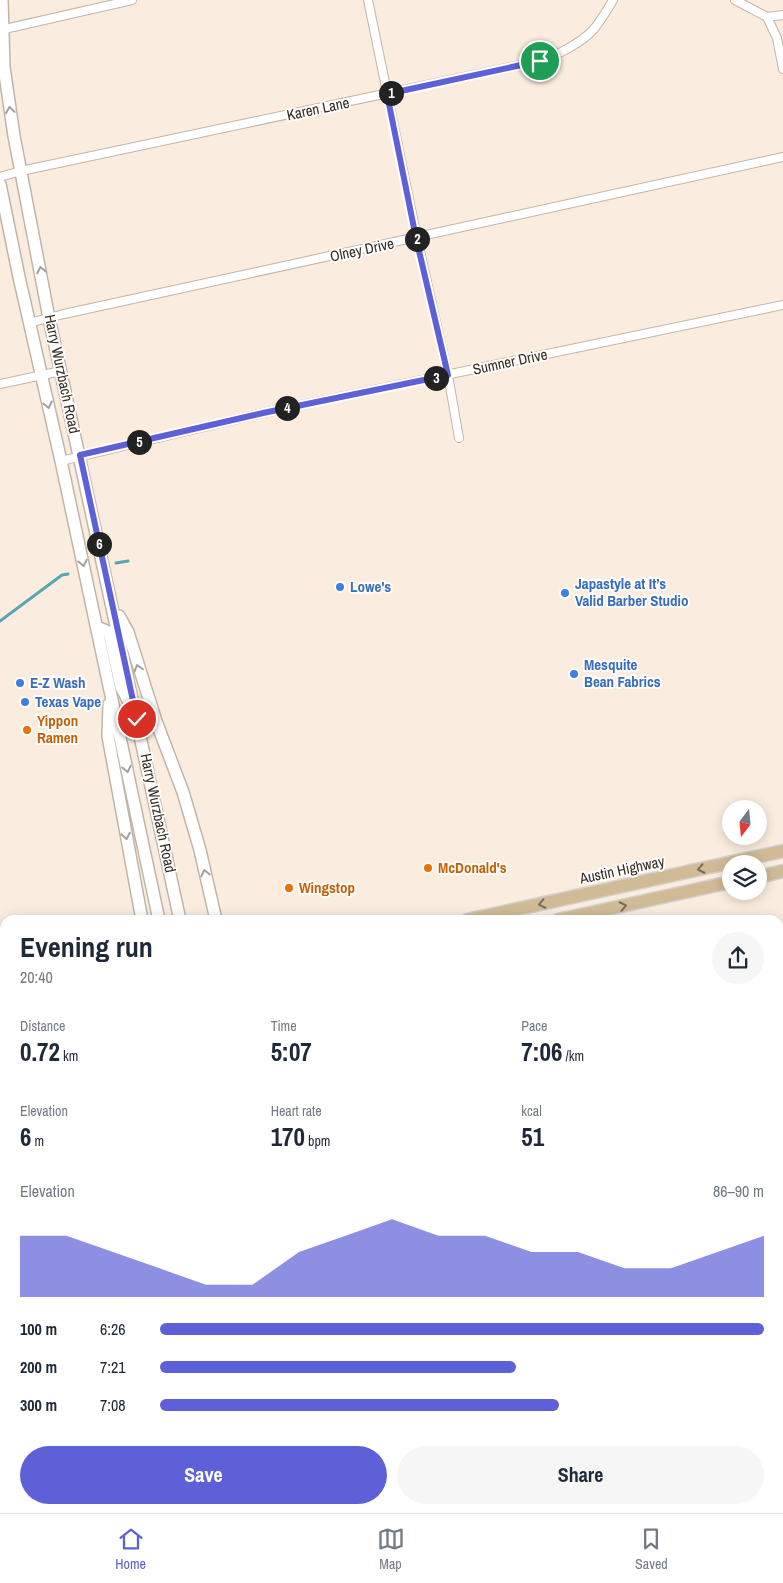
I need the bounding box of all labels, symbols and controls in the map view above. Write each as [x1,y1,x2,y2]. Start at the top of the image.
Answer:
pin [519,40,561,82]
icon: arrive [526,47,554,75]
pin: 1 [378,80,404,106]
text: 1 [388,84,395,102]
street label: Karen Lane [285,92,351,125]
one-way arrow [5,106,16,114]
pin: 2 [404,226,430,252]
text: 2 [414,230,421,248]
street label: Olney Drive [328,232,396,267]
one-way arrow [36,265,46,274]
street label: Harry Wurzbach Road [40,312,85,435]
street label: Sumner Drive [471,343,549,380]
pin: 3 [424,366,448,390]
text: 3 [433,369,440,387]
pin: 4 [274,396,300,420]
text: 4 [284,399,291,417]
one-way arrow [42,400,53,409]
pin: 5 [126,430,152,454]
text: 5 [136,433,143,451]
pin: 6 [86,532,112,556]
text: 6 [96,535,103,553]
one-way arrow [77,559,88,568]
place label: Japastyle at It’s Valid Barber Studio [575,573,688,611]
place label: Lowe's [350,576,391,597]
marker: Lowe's [334,581,346,593]
marker: Japastyle at It’s Valid Barber Studio [559,587,571,599]
place label: Mesquite Bean Fabrics [584,654,661,692]
one-way arrow [134,664,144,672]
marker: Mesquite Bean Fabrics [568,668,580,680]
place label: E-Z Wash [30,672,86,693]
marker: E-Z Wash [14,677,26,689]
place label: Texas Vape [35,691,101,712]
marker: Texas Vape [19,696,31,708]
pin [116,698,158,740]
icon: check [123,705,151,733]
place label: Yippon Ramen [37,710,78,748]
marker: Yippon Ramen [21,724,33,736]
street label: Harry Wurzbach Road [136,751,181,874]
one-way arrow [121,765,132,774]
north arrow [722,800,768,845]
map controls [722,800,767,900]
one-way arrow [121,831,131,840]
street label: Austin Highway [577,850,667,889]
button: layers [722,855,767,900]
place label: McDonald's [438,857,507,878]
marker: McDonald's [422,862,434,874]
one-way arrow [697,863,706,874]
one-way arrow [200,868,211,877]
place label: Wingstop [299,877,355,898]
marker: Wingstop [283,882,295,894]
one-way arrow [538,898,547,909]
one-way arrow [618,901,627,912]
text: Evening run [20,928,153,966]
button: share [712,932,764,984]
text: 20:40 [20,966,53,988]
text: Distance [20,1017,65,1035]
text: Time [271,1017,297,1035]
text: Pace [521,1017,548,1035]
text: 0.72 [20,1035,60,1069]
text: 5:07 [271,1035,312,1069]
text: 7:06 [521,1035,562,1069]
text: km [60,1047,78,1065]
text: /km [562,1047,584,1065]
text: Elevation [20,1102,68,1120]
text: Heart rate [271,1102,322,1120]
text: kcal [521,1102,542,1120]
text: 6 [20,1120,31,1154]
text: 170 [271,1120,305,1154]
text: 51 [521,1120,544,1154]
text: m [31,1132,44,1150]
text: bpm [305,1132,330,1150]
text: Elevation [20,1180,75,1202]
text: 86–90 m [713,1180,764,1202]
text: 100 m [20,1318,57,1340]
text: 6:26 [100,1318,126,1340]
text: 200 m [20,1356,57,1378]
text: 7:21 [100,1356,126,1378]
text: 300 m [20,1394,57,1416]
text: 7:08 [100,1394,126,1416]
button: Save [20,1446,387,1504]
button: Share [397,1446,764,1504]
tab: Home [115,1525,146,1573]
tab: Map [377,1525,405,1573]
tab: Saved [635,1525,668,1573]

